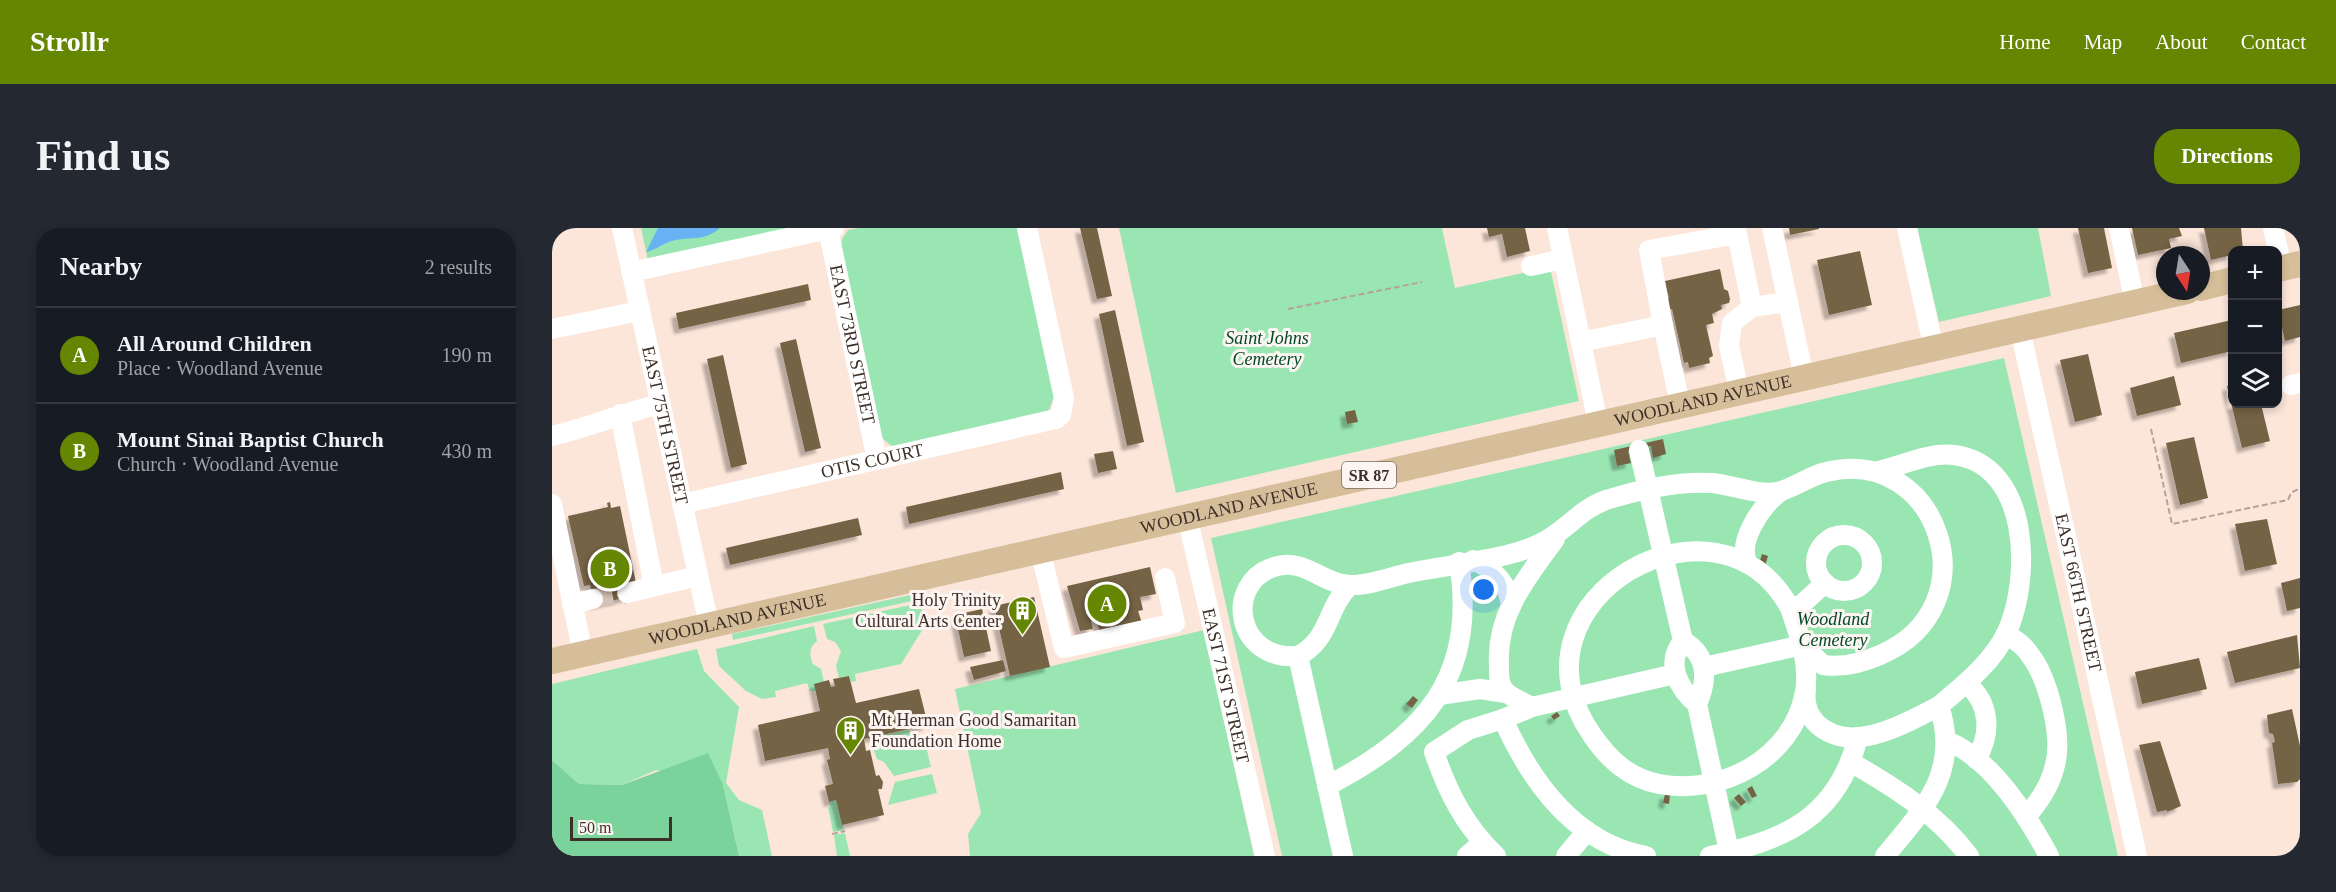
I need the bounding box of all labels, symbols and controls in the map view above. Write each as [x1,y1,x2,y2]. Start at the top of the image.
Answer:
text: Strollr [30,26,109,57]
text: Home [1999,30,2051,54]
text: Map [2084,30,2122,54]
text: About [2155,30,2208,54]
text: Contact [2241,30,2306,54]
button: Directions [2154,129,2300,184]
text: Find us [36,133,170,179]
north arrow [2156,246,2210,300]
map controls [2228,246,2282,408]
button: + [2228,246,2282,300]
text: Nearby [60,252,142,281]
text: 2 results [425,256,492,278]
street label: EAST 73RD STREET [826,263,879,426]
button: − [2228,300,2282,354]
park label: Saint Johns Cemetery [1225,328,1309,369]
text: All Around Children [117,331,312,356]
text: A [72,344,87,366]
text: 190 m [441,344,492,366]
street label: EAST 75TH STREET [638,344,692,506]
button: layers [2228,354,2282,408]
text: Place · Woodland Avenue [117,357,323,379]
street label: WOODLAND AVENUE [1612,371,1793,430]
text: Mount Sinai Baptist Church [117,427,384,452]
street label: OTIS COURT [819,439,925,482]
text: B [73,440,86,462]
text: 430 m [441,440,492,462]
text: Church · Woodland Avenue [117,453,339,475]
road number: SR 87 [1342,462,1396,488]
street label: WOODLAND AVENUE [1138,478,1319,538]
street label: EAST 66TH STREET [2051,511,2106,674]
pin: B [590,546,630,592]
your location [1469,575,1498,604]
pin: A [1088,582,1126,626]
street label: WOODLAND AVENUE [647,589,828,649]
place label: Holy Trinity Cultural Arts Center [855,590,1001,631]
building icon: Holy Trinity Cultural Arts Center [1006,594,1038,636]
street label: EAST 71ST STREET [1198,606,1253,765]
park label: Woodland Cemetery [1797,609,1870,650]
place label: Mt Herman Good Samaritan Foundation Home [871,710,1076,751]
building icon: Mt Herman Good Samaritan Foundation Home [834,714,866,756]
scale bar [570,814,672,842]
text: 50 m [579,819,611,836]

